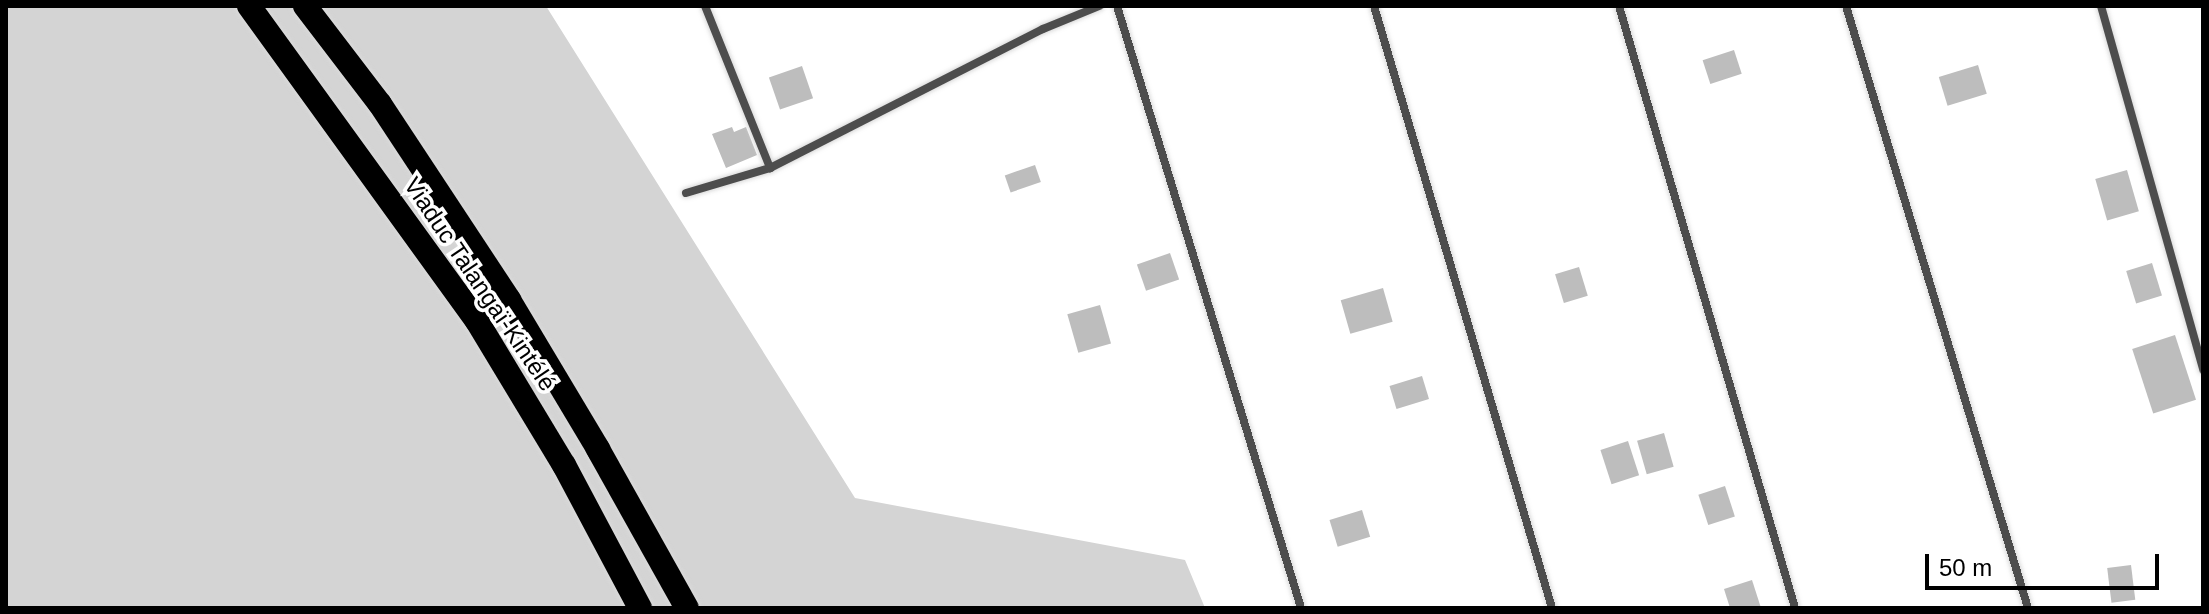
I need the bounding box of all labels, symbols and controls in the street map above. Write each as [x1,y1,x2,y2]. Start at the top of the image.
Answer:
street label: Viaduc Talangaï-Kintélé [398,172,562,396]
scale bar [1929,538,2163,588]
text: 50 m [1939,554,1992,581]

